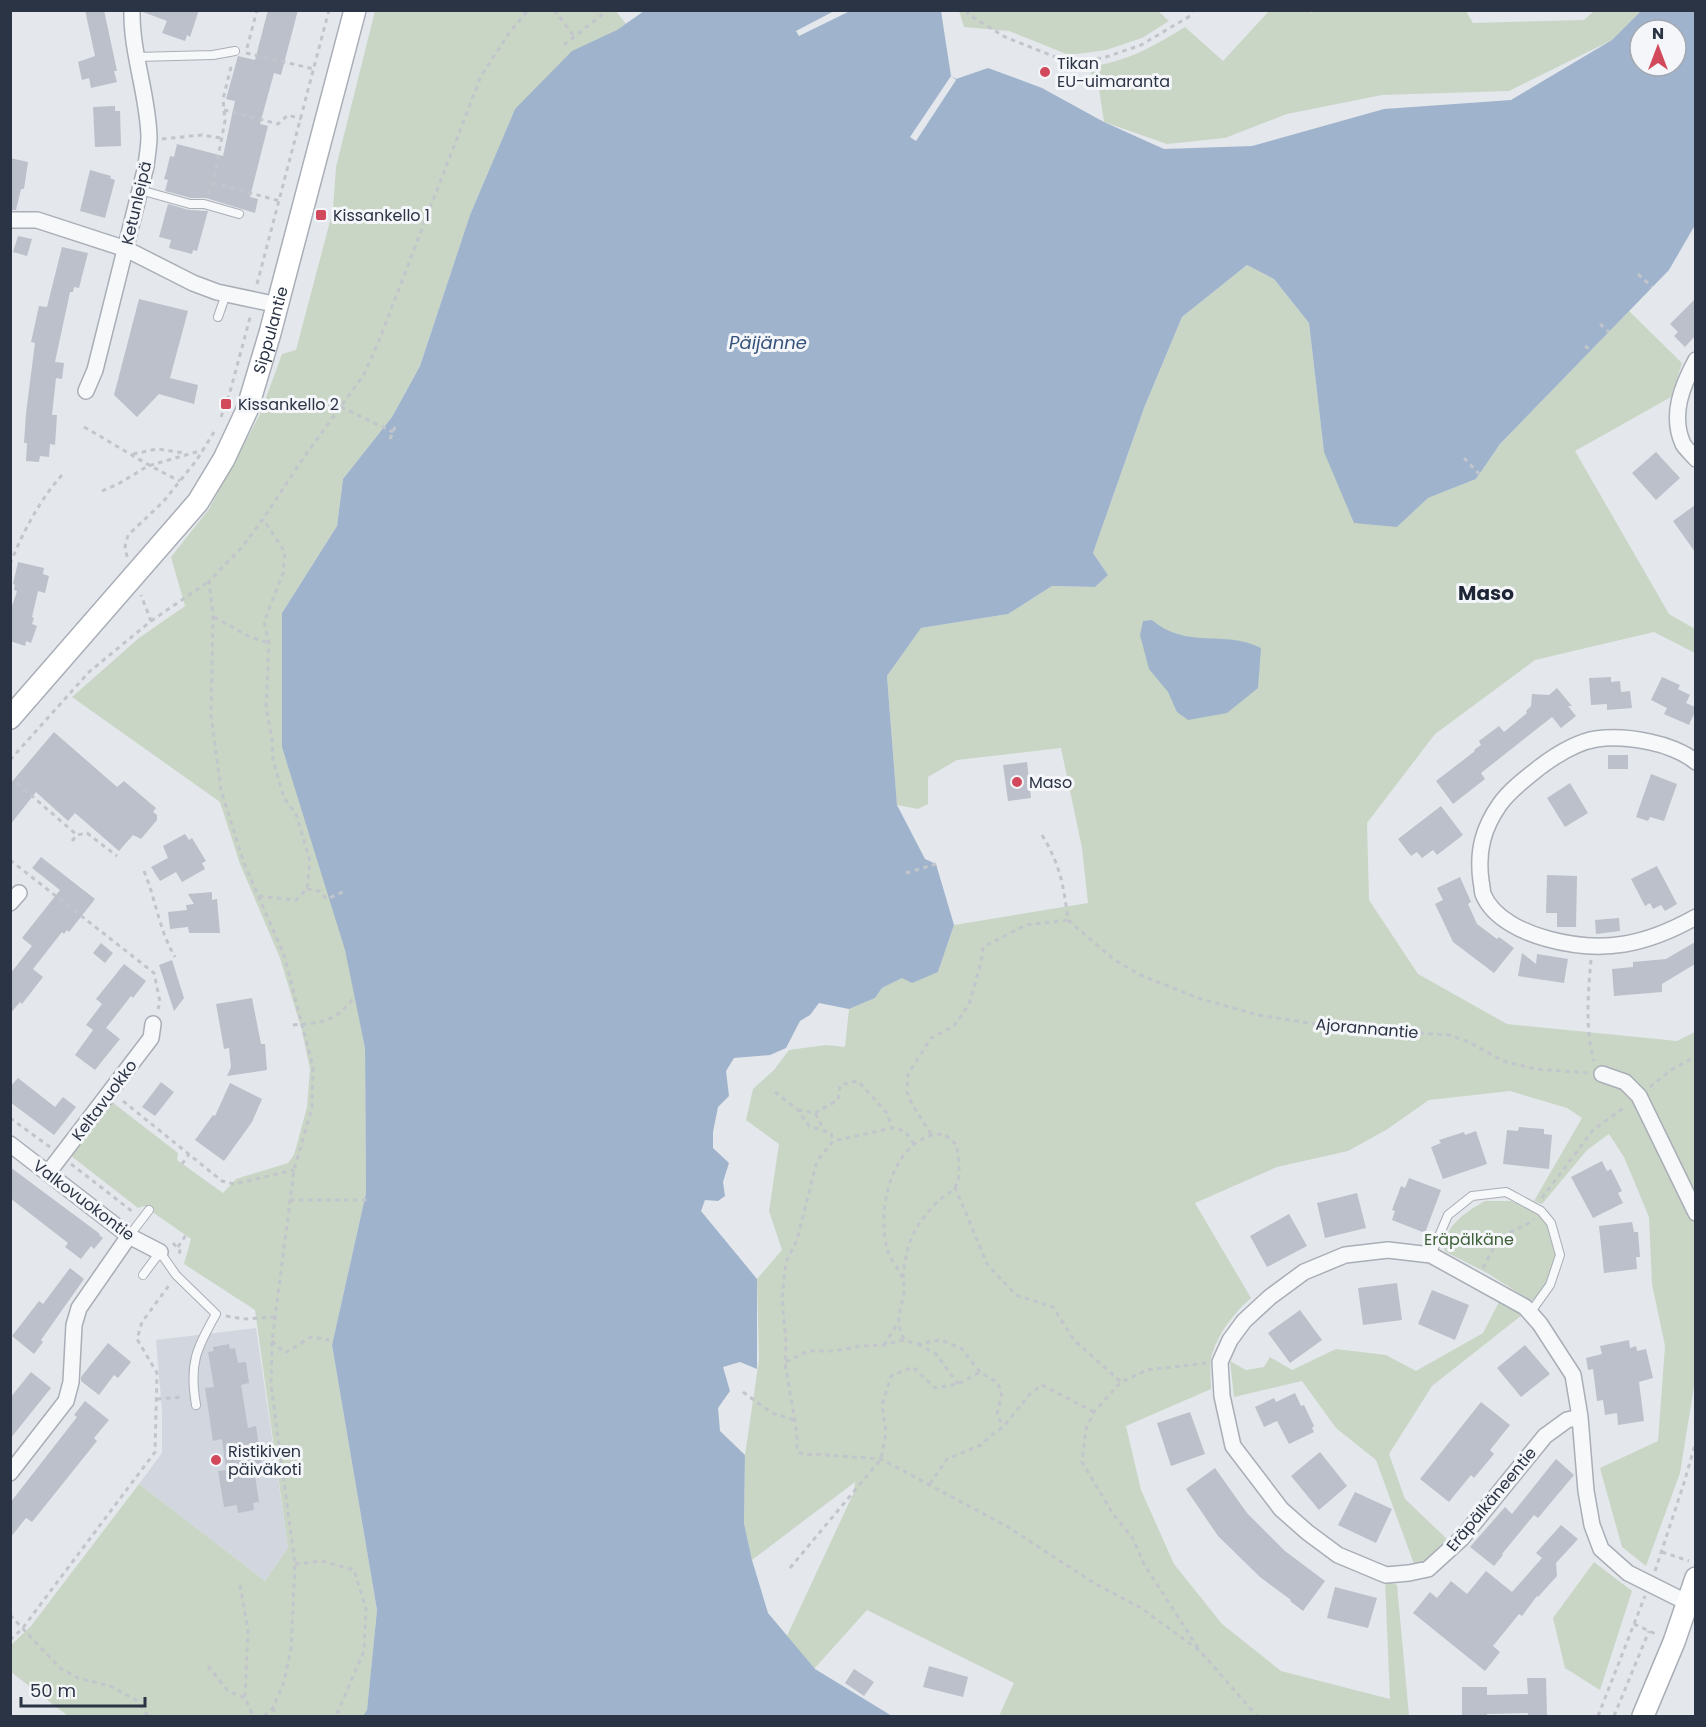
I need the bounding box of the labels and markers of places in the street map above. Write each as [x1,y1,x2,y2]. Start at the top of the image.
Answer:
place label: Tikan EU-uimaranta [1057,52,1170,93]
marker: Tikan EU-uimaranta [1038,65,1052,79]
place label: Kissankello 1 [333,204,430,227]
marker: Kissankello 1 [314,208,328,222]
place label: Kissankello 2 [238,393,339,416]
marker: Kissankello 2 [219,397,233,411]
place label: Maso [1029,771,1072,794]
marker: Maso [1010,775,1024,789]
place label: Ristikiven päiväkoti [228,1440,302,1481]
marker: Ristikiven päiväkoti [209,1453,223,1467]

